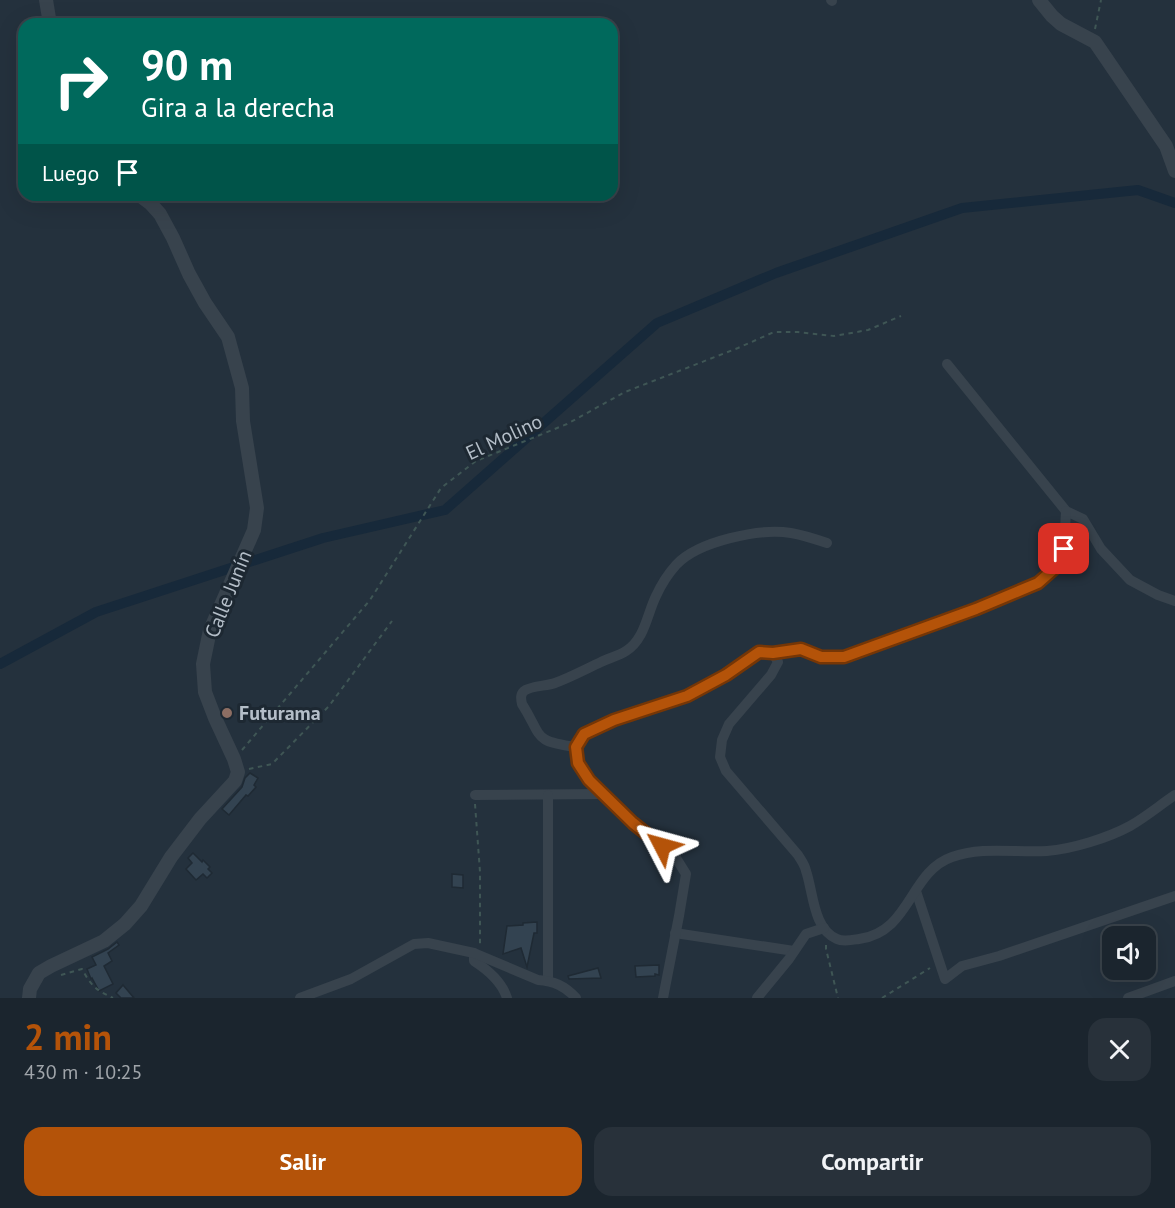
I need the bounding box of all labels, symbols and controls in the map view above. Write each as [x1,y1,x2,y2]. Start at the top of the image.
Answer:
text: 90 m [141,37,233,92]
icon: right [42,42,120,120]
text: Gira a la derecha [141,90,335,124]
icon: arrive [111,156,144,189]
text: Luego [42,159,99,187]
street label: El Molino [462,408,546,466]
pin [1038,523,1089,574]
icon: arrive [1047,532,1080,565]
street label: Calle Junín [199,546,257,642]
place label: Futurama [239,700,321,726]
marker: Futurama [220,706,234,720]
position arrow [630,814,694,878]
map controls [1102,926,1156,980]
button: sound [1102,926,1156,980]
text: 2 min [24,1013,112,1060]
button: close [1088,1018,1151,1081]
text: 430 m · 10:25 [24,1059,142,1085]
button: Salir [24,1127,582,1196]
button: Compartir [594,1127,1151,1196]

